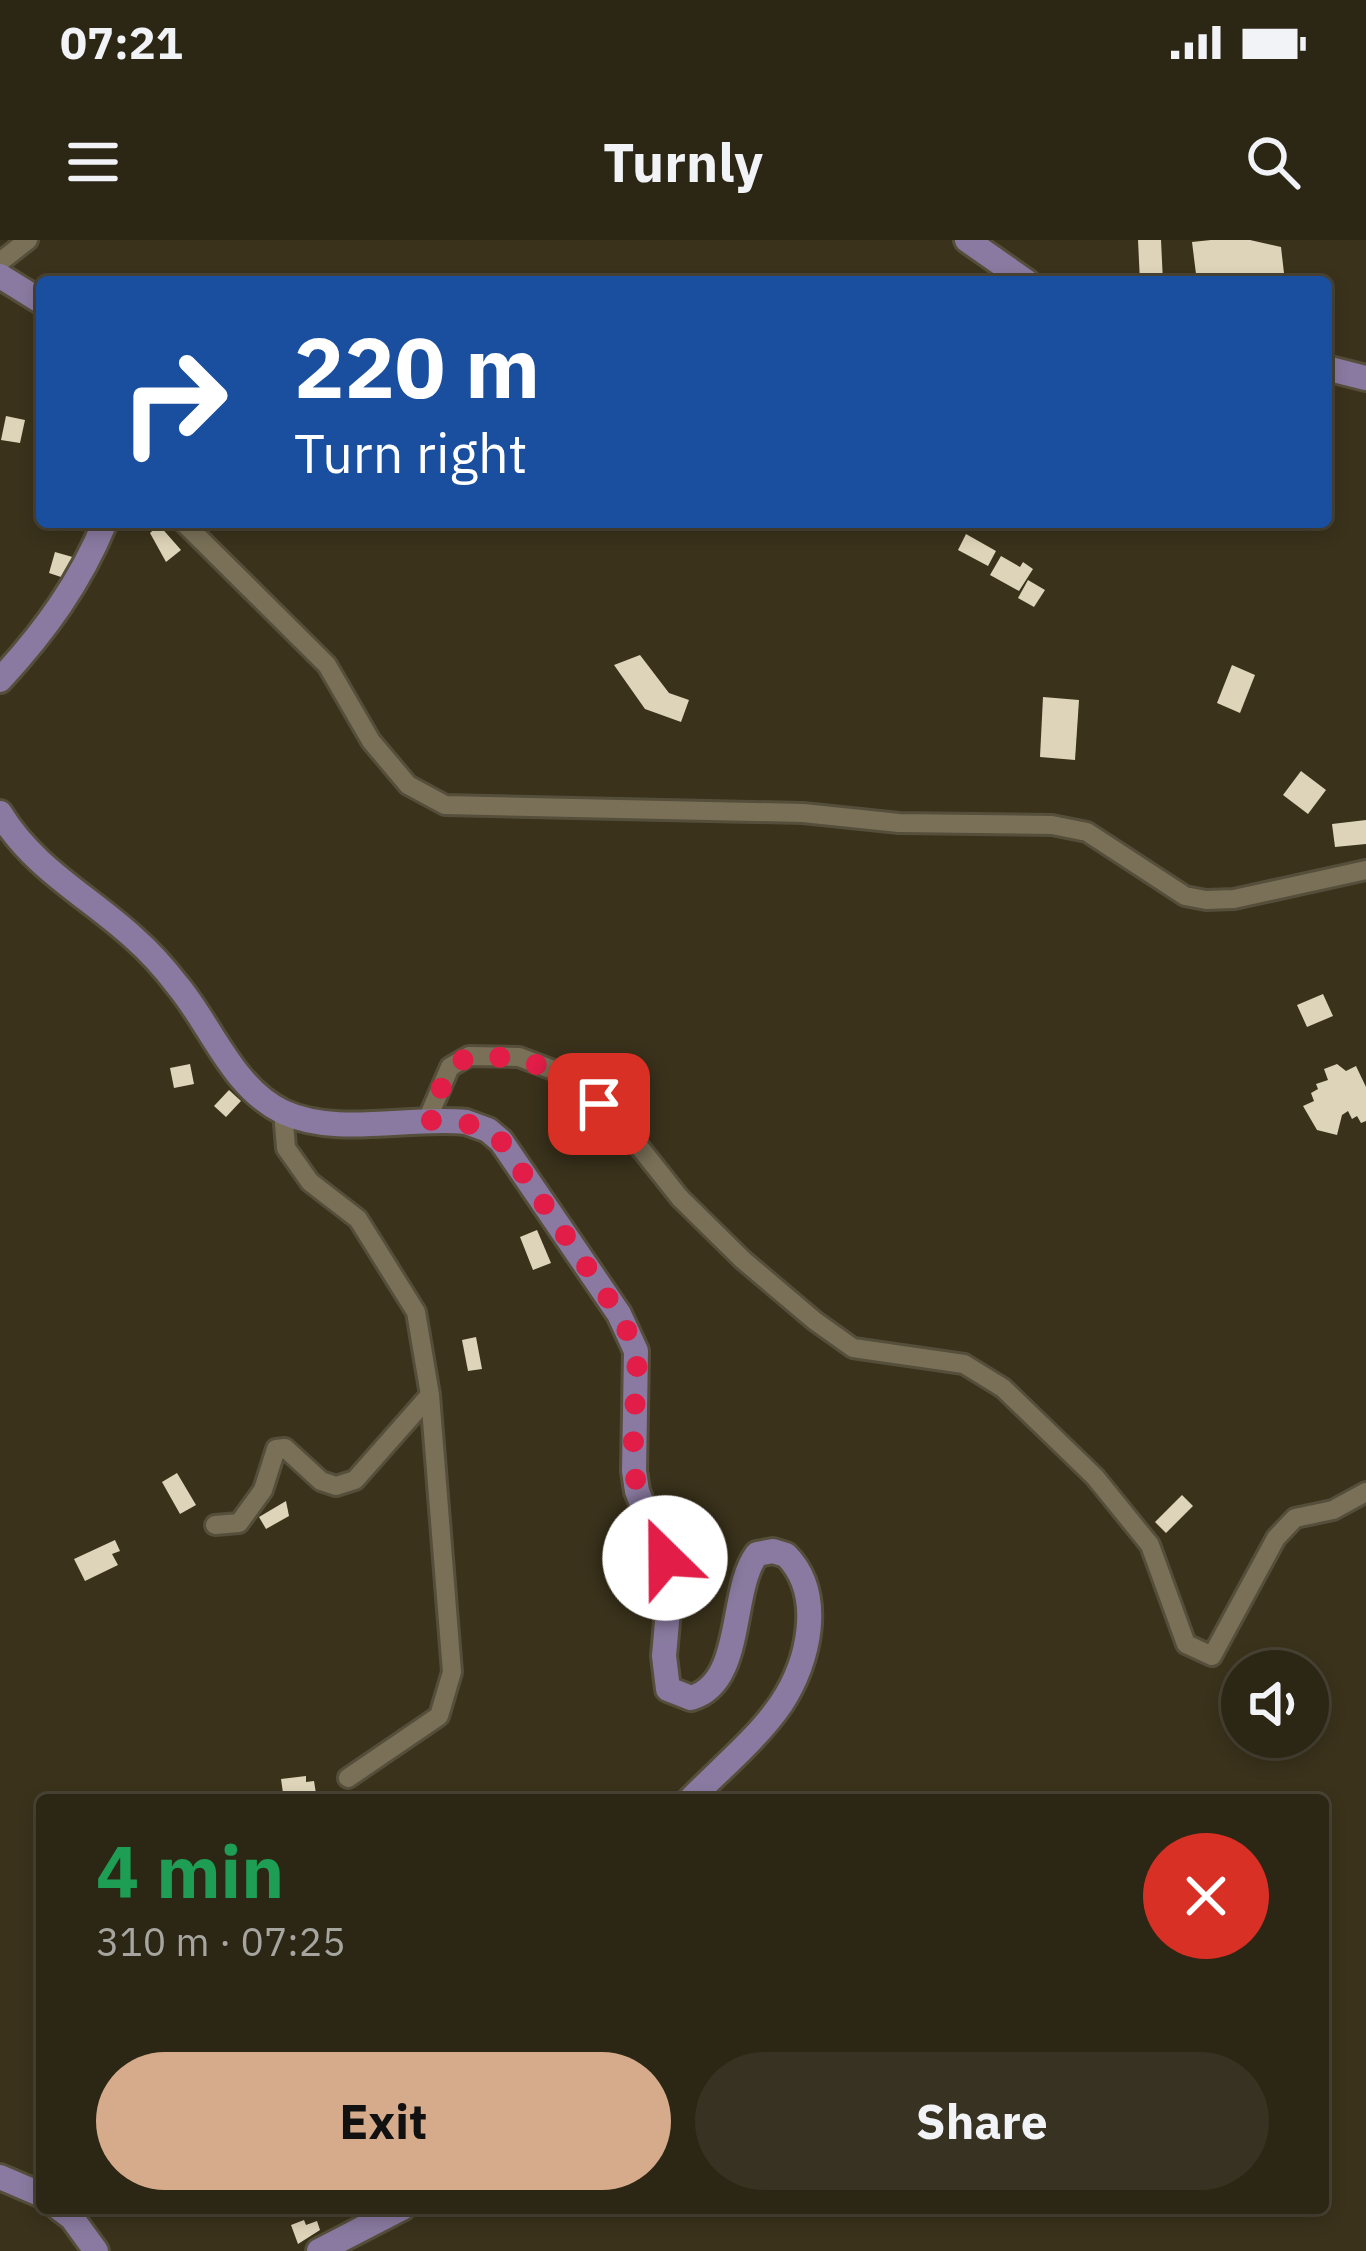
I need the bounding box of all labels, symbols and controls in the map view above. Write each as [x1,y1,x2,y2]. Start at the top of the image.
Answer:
text: 07:21 [60,13,183,71]
text: Turnly [603,127,763,197]
icon: menu [60,129,126,195]
icon: search [1240,129,1306,195]
text: 220 m [294,312,540,421]
icon: right [96,324,252,480]
text: Turn right [294,418,528,488]
pin [548,1053,650,1155]
icon: arrive [566,1071,632,1137]
position arrow [602,1495,728,1621]
map controls [1221,1650,1329,1758]
button: sound [1221,1650,1329,1758]
text: 4 min [96,1824,284,1918]
button: close [1143,1833,1269,1959]
text: 310 m · 07:25 [96,1916,346,1967]
button: Exit [96,2052,671,2190]
button: Share [695,2052,1269,2190]

